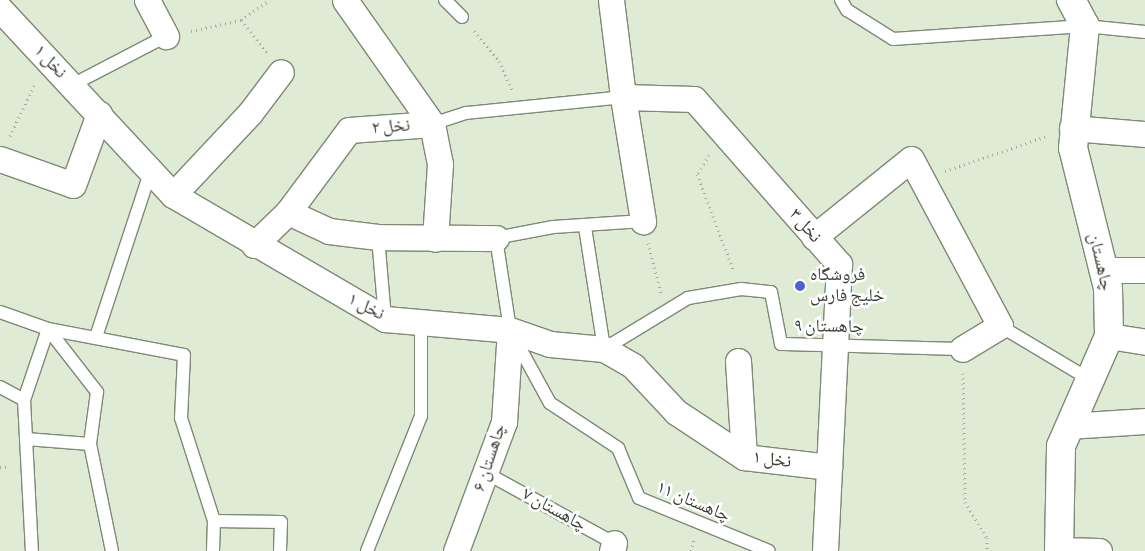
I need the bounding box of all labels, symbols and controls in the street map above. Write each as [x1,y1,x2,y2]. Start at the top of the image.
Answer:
street label: نخل ۱ [29,41,71,83]
street label: نخل ۲ [371,115,411,139]
street label: نخل ۳ [784,204,826,248]
street label: چاهستان [1083,231,1117,293]
place label: فروشگاه خلیج فارس [810,265,884,308]
marker: فروشگاه خلیج فارس [794,280,806,292]
street label: نخل ۱ [344,289,388,325]
street label: چاهستان ۹ [794,316,864,338]
street label: چاهستان ۶ [469,422,511,494]
street label: نخل ۱ [752,447,792,473]
street label: چاهستان ۱۱ [653,477,733,527]
street label: چاهستان ۷ [518,484,590,536]

